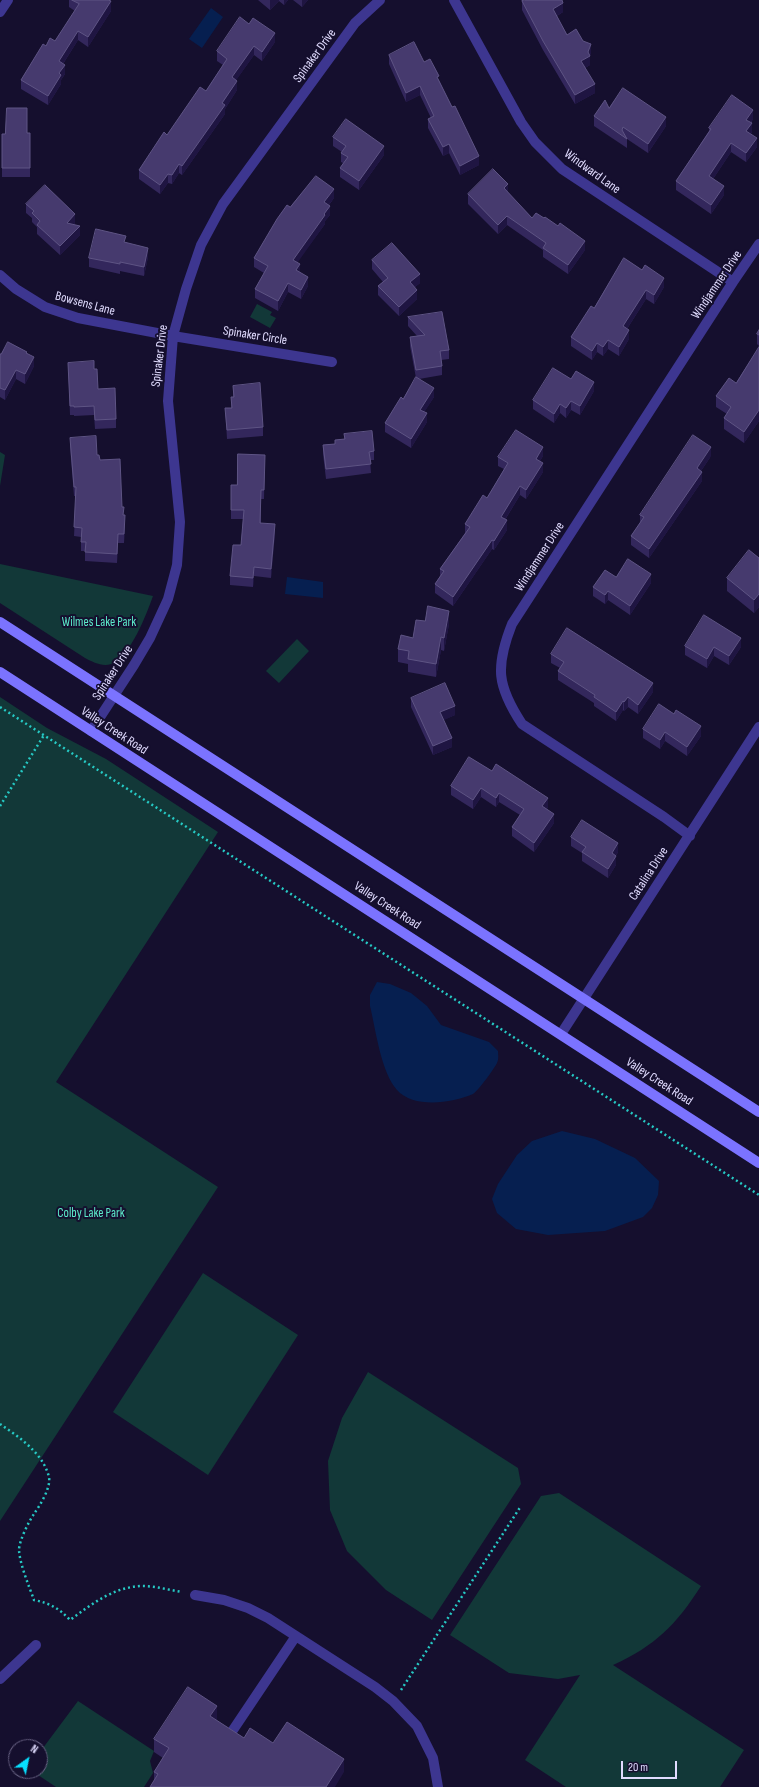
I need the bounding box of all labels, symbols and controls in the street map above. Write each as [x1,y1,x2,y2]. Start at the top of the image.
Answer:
street label: Spinaker Drive [290,26,340,86]
street label: Windward Lane [561,146,623,198]
street label: Windjammer Drive [688,248,746,322]
street label: Bowsens Lane [53,289,117,319]
street label: Spinaker Circle [222,323,288,349]
street label: Spinaker Drive [148,324,172,388]
street label: Windjammer Drive [512,519,568,595]
park label: Wilmes Lake Park [62,615,136,631]
street label: Spinaker Drive [89,643,137,703]
street label: Valley Creek Road [78,704,150,758]
street label: Catalina Drive [626,844,672,904]
street label: Valley Creek Road [351,879,423,933]
street label: Valley Creek Road [623,1055,695,1109]
park label: Colby Lake Park [57,1206,125,1222]
north arrow [8,1739,48,1779]
text: N [28,1742,40,1756]
scale bar [623,1753,679,1779]
text: 20 m [628,1760,648,1775]

